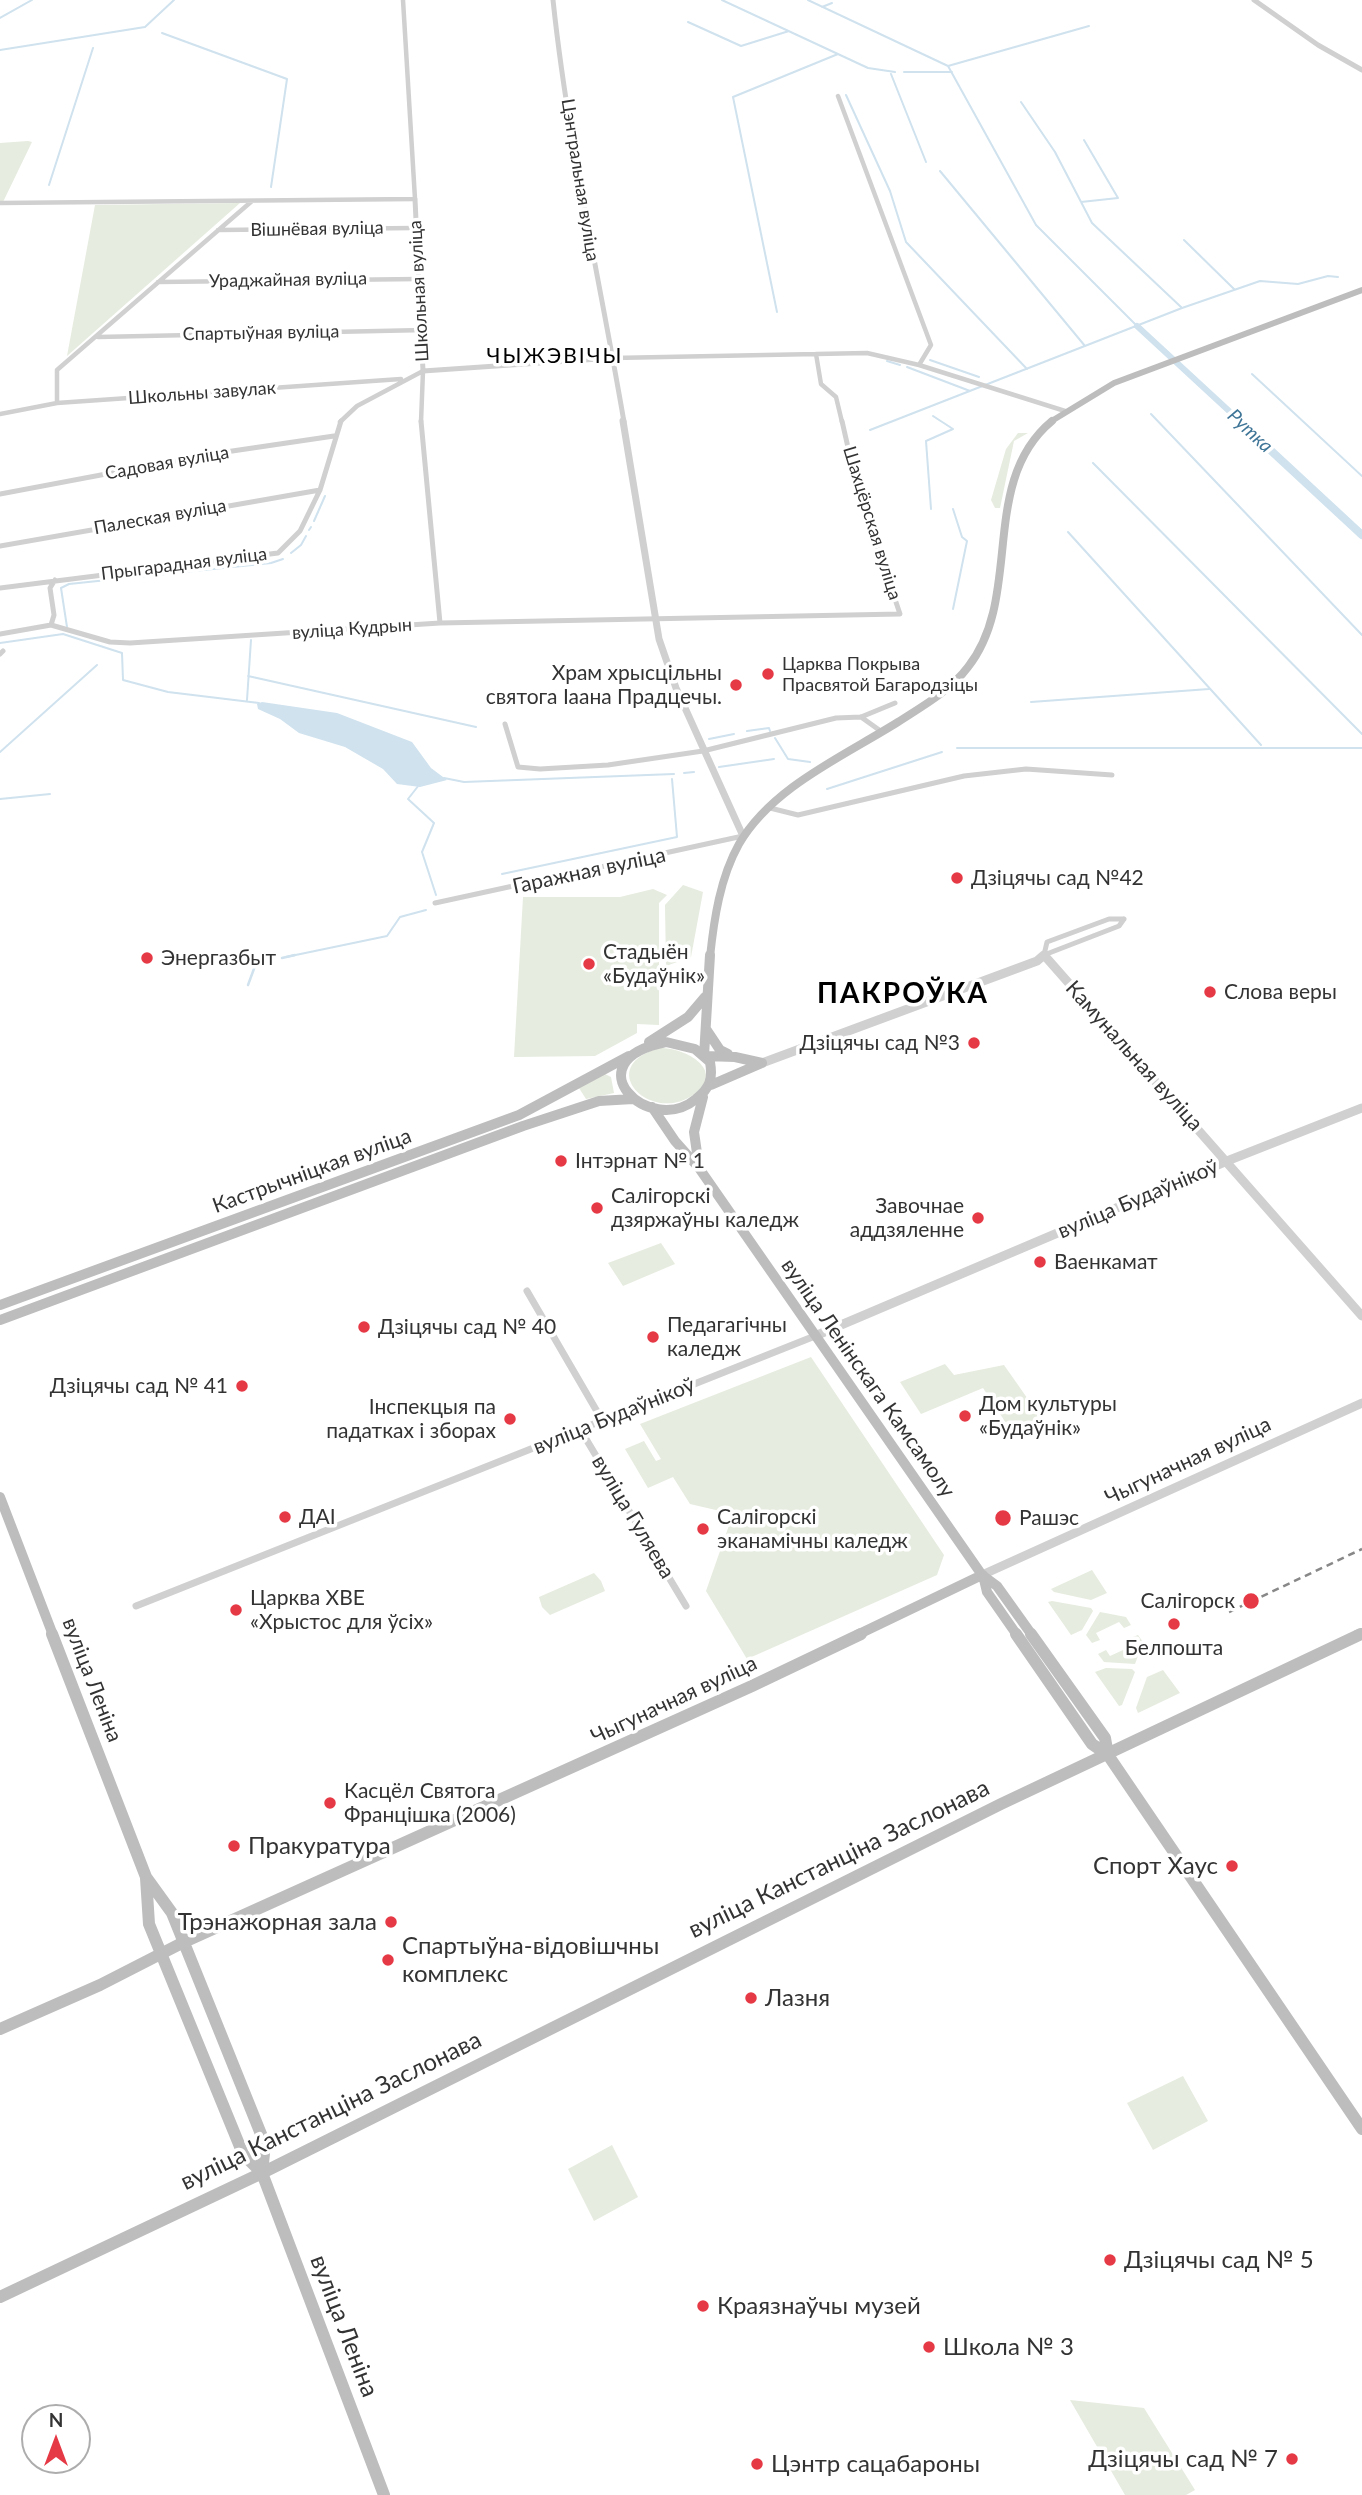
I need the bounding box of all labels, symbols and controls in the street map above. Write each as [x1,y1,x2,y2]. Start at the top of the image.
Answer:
street label: Цэнтральная вуліца [556,97,604,263]
street label: Вішнёвая вуліца [250,217,384,241]
street label: Школьная вуліца [405,220,433,362]
street label: Ураджайная вуліца [209,268,367,292]
street label: Спартыўная вуліца [183,321,339,345]
district label: ЧЫЖЭВІЧЫ [488,343,622,369]
street label: Школьны завулак [127,377,277,409]
water label: Рутка [1223,404,1277,458]
street label: Садовая вуліца [103,441,231,485]
street label: Шахцёрская вуліца [838,444,906,602]
street label: Палеская вуліца [92,495,228,539]
street label: Прыгарадная вуліца [100,543,268,585]
street label: вуліца Кудрын [291,614,413,644]
place label: Царква Покрыва Прасвятой Багародзіцы [782,653,978,696]
place label: Храм хрысцільны святога Іаана Прадцечы. [486,660,722,710]
marker: Царква Покрыва Прасвятой Багародзіцы [760,666,776,682]
marker: Храм хрысцільны святога Іаана Прадцечы. [728,677,744,693]
street label: Гаражная вуліца [510,842,668,900]
place label: Дзіцячы сад №42 [971,865,1144,891]
marker: Дзіцячы сад №42 [949,870,965,886]
place label: Стадыён «Будаўнік» [603,939,705,989]
place label: Энергазбыт [161,945,276,971]
marker: Энергазбыт [139,950,155,966]
marker: Стадыён «Будаўнік» [581,956,597,972]
street label: Камунальная вуліца [1060,976,1208,1136]
district label: ПАКРОЎКА [818,977,988,1011]
place label: Слова веры [1224,979,1337,1005]
marker: Слова веры [1202,984,1218,1000]
place label: Дзіцячы сад №3 [799,1030,960,1056]
marker: Дзіцячы сад №3 [966,1035,982,1051]
street label: Кастрычніцкая вуліца [209,1123,415,1219]
place label: Інтэрнат № 1 [575,1148,705,1174]
marker: Інтэрнат № 1 [553,1153,569,1169]
street label: вуліца Будаўнікоў [1054,1154,1222,1244]
place label: Салігорскі дзяржаўны каледж [611,1183,799,1233]
place label: Завочнае аддзяленне [850,1193,964,1243]
marker: Салігорскі дзяржаўны каледж [589,1200,605,1216]
marker: Завочнае аддзяленне [970,1210,986,1226]
place label: Ваенкамат [1054,1249,1158,1275]
street label: вуліца Ленінскага Камсамолу [776,1254,960,1502]
marker: Ваенкамат [1032,1254,1048,1270]
place label: Педагагічны каледж [667,1312,787,1362]
place label: Дзіцячы сад № 40 [378,1314,556,1340]
marker: Дзіцячы сад № 40 [356,1319,372,1335]
marker: Педагагічны каледж [645,1329,661,1345]
street label: вуліца Будаўнікоў [530,1372,698,1460]
place label: Дзіцячы сад № 41 [50,1373,228,1399]
marker: Дзіцячы сад № 41 [234,1378,250,1394]
place label: Дом культуры «Будаўнік» [979,1391,1117,1441]
place label: Інспекцыя па падатках і зборах [326,1394,496,1444]
marker: Дом культуры «Будаўнік» [957,1408,973,1424]
marker: Інспекцыя па падатках і зборах [502,1411,518,1427]
street label: Чыгуначная вуліца [1101,1412,1275,1510]
street label: вуліца Гуляева [586,1451,680,1583]
place label: ДАІ [299,1504,336,1530]
place label: Салігорскі эканамічны каледж [717,1504,908,1554]
place label: Рашэс [1019,1505,1079,1531]
marker: Рашэс [993,1508,1013,1528]
marker: ДАІ [277,1509,293,1525]
marker: Салігорскі эканамічны каледж [695,1521,711,1537]
place label: Царква ХВЕ «Хрыстос для ўсіх» [250,1585,433,1635]
place label: Салігорск [1140,1588,1235,1614]
marker: Салігорск [1241,1591,1261,1611]
marker: Царква ХВЕ «Хрыстос для ўсіх» [228,1602,244,1618]
street label: вуліца Леніна [57,1614,127,1746]
marker: Белпошта [1166,1616,1182,1632]
place label: Белпошта [1125,1635,1223,1661]
street label: Чыгуначная вуліца [587,1651,761,1749]
street label: вуліца Канстанціна Заслонава [684,1773,994,1945]
place label: Касцёл Святога Францішка (2006) [344,1778,516,1828]
marker: Касцёл Святога Францішка (2006) [322,1795,338,1811]
place label: Пракуратура [248,1832,391,1860]
marker: Пракуратура [226,1838,242,1854]
place label: Спорт Хаус [1093,1852,1218,1880]
marker: Спорт Хаус [1224,1858,1240,1874]
place label: Трэнажорная зала [178,1908,377,1936]
marker: Трэнажорная зала [383,1914,399,1930]
place label: Спартыўна-відовішчны комплекс [402,1932,659,1988]
marker: Спартыўна-відовішчны комплекс [380,1952,396,1968]
place label: Лазня [765,1984,830,2012]
marker: Лазня [743,1990,759,2006]
street label: вуліца Канстанціна Заслонава [176,2025,486,2197]
place label: Дзіцячы сад № 5 [1124,2246,1314,2274]
street label: вуліца Леніна [304,2251,384,2401]
marker: Дзіцячы сад № 5 [1102,2252,1118,2268]
place label: Краязнаўчы музей [717,2292,921,2320]
marker: Краязнаўчы музей [695,2298,711,2314]
place label: Школа № 3 [943,2333,1074,2361]
marker: Школа № 3 [921,2339,937,2355]
north arrow [21,2404,91,2474]
text: N [49,2408,63,2431]
place label: Дзіцячы сад № 7 [1088,2445,1278,2473]
place label: Цэнтр сацабароны [771,2450,980,2478]
marker: Дзіцячы сад № 7 [1284,2451,1300,2467]
marker: Цэнтр сацабароны [749,2456,765,2472]

